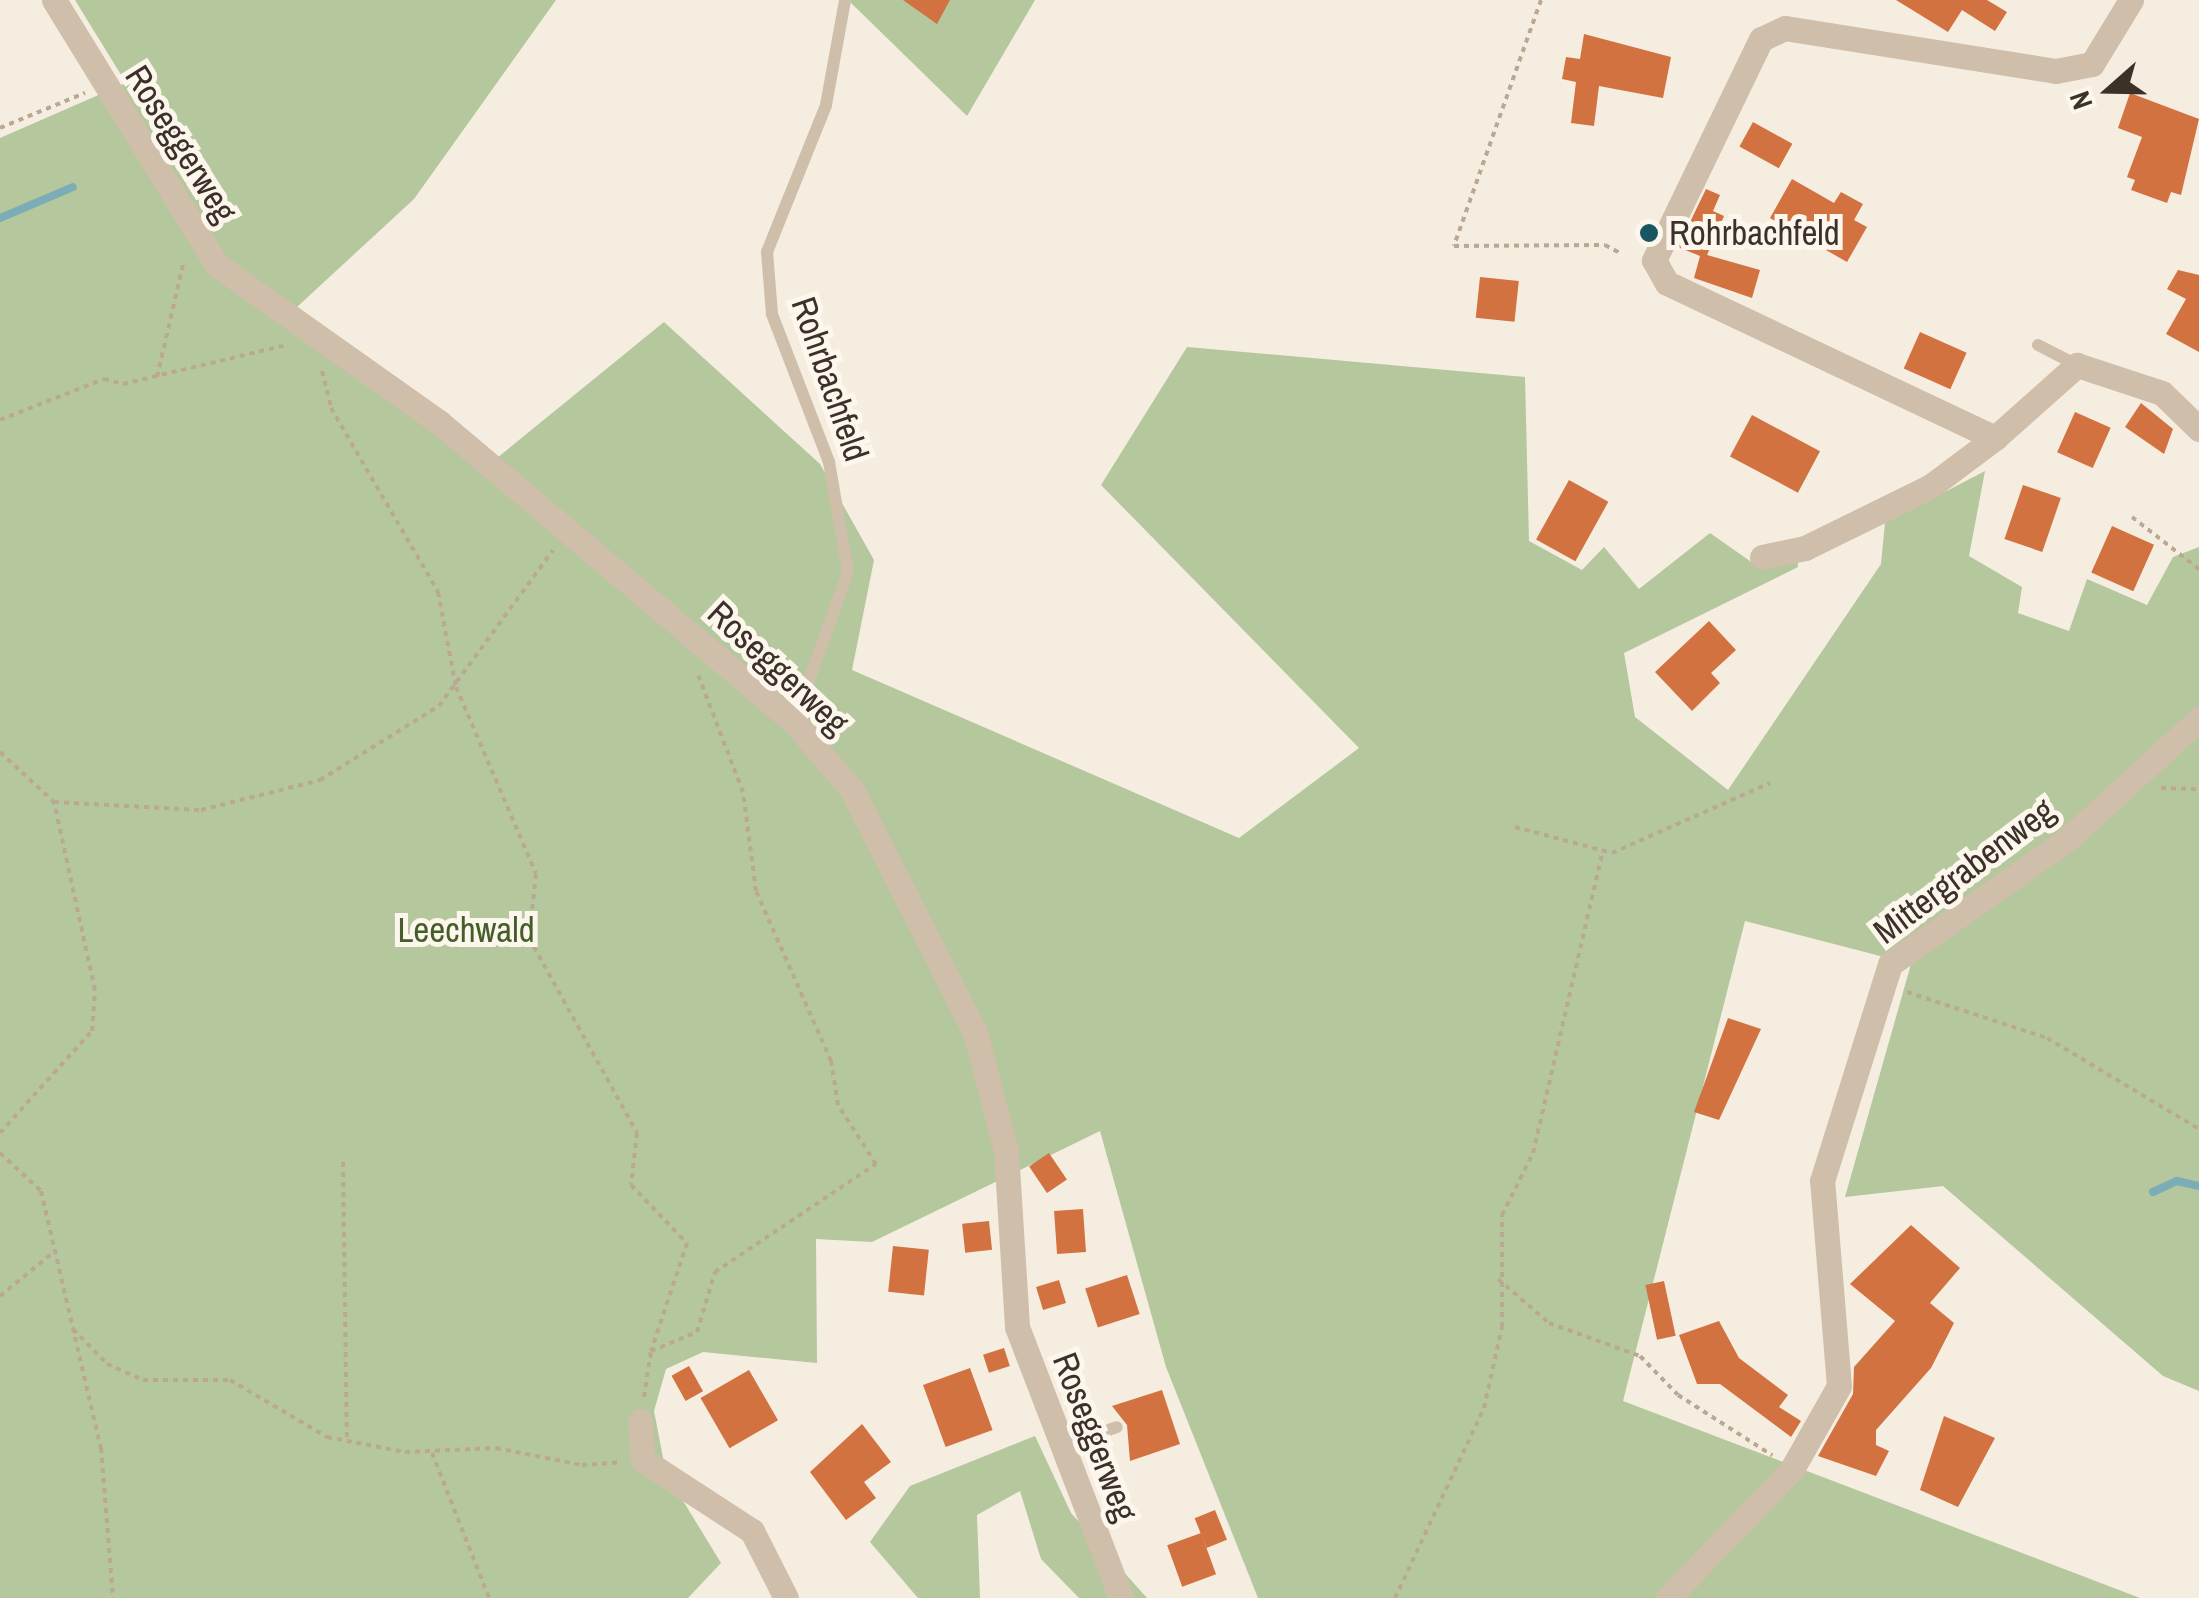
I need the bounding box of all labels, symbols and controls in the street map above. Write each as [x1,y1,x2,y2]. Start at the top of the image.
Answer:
north arrow [2059,40,2159,140]
street label: Roseggerweg [116,58,246,230]
text: N [2060,86,2102,115]
place label: Rohrbachfeld [1669,212,1840,254]
marker: Rohrbachfeld [1638,222,1660,244]
street label: Rohrbachfeld [782,291,878,467]
street label: Roseggerweg [699,592,857,744]
street label: Mittergrabenweg [1865,789,2063,953]
park label: Leechwald [397,909,535,951]
street label: Roseggerweg [1044,1347,1146,1527]

